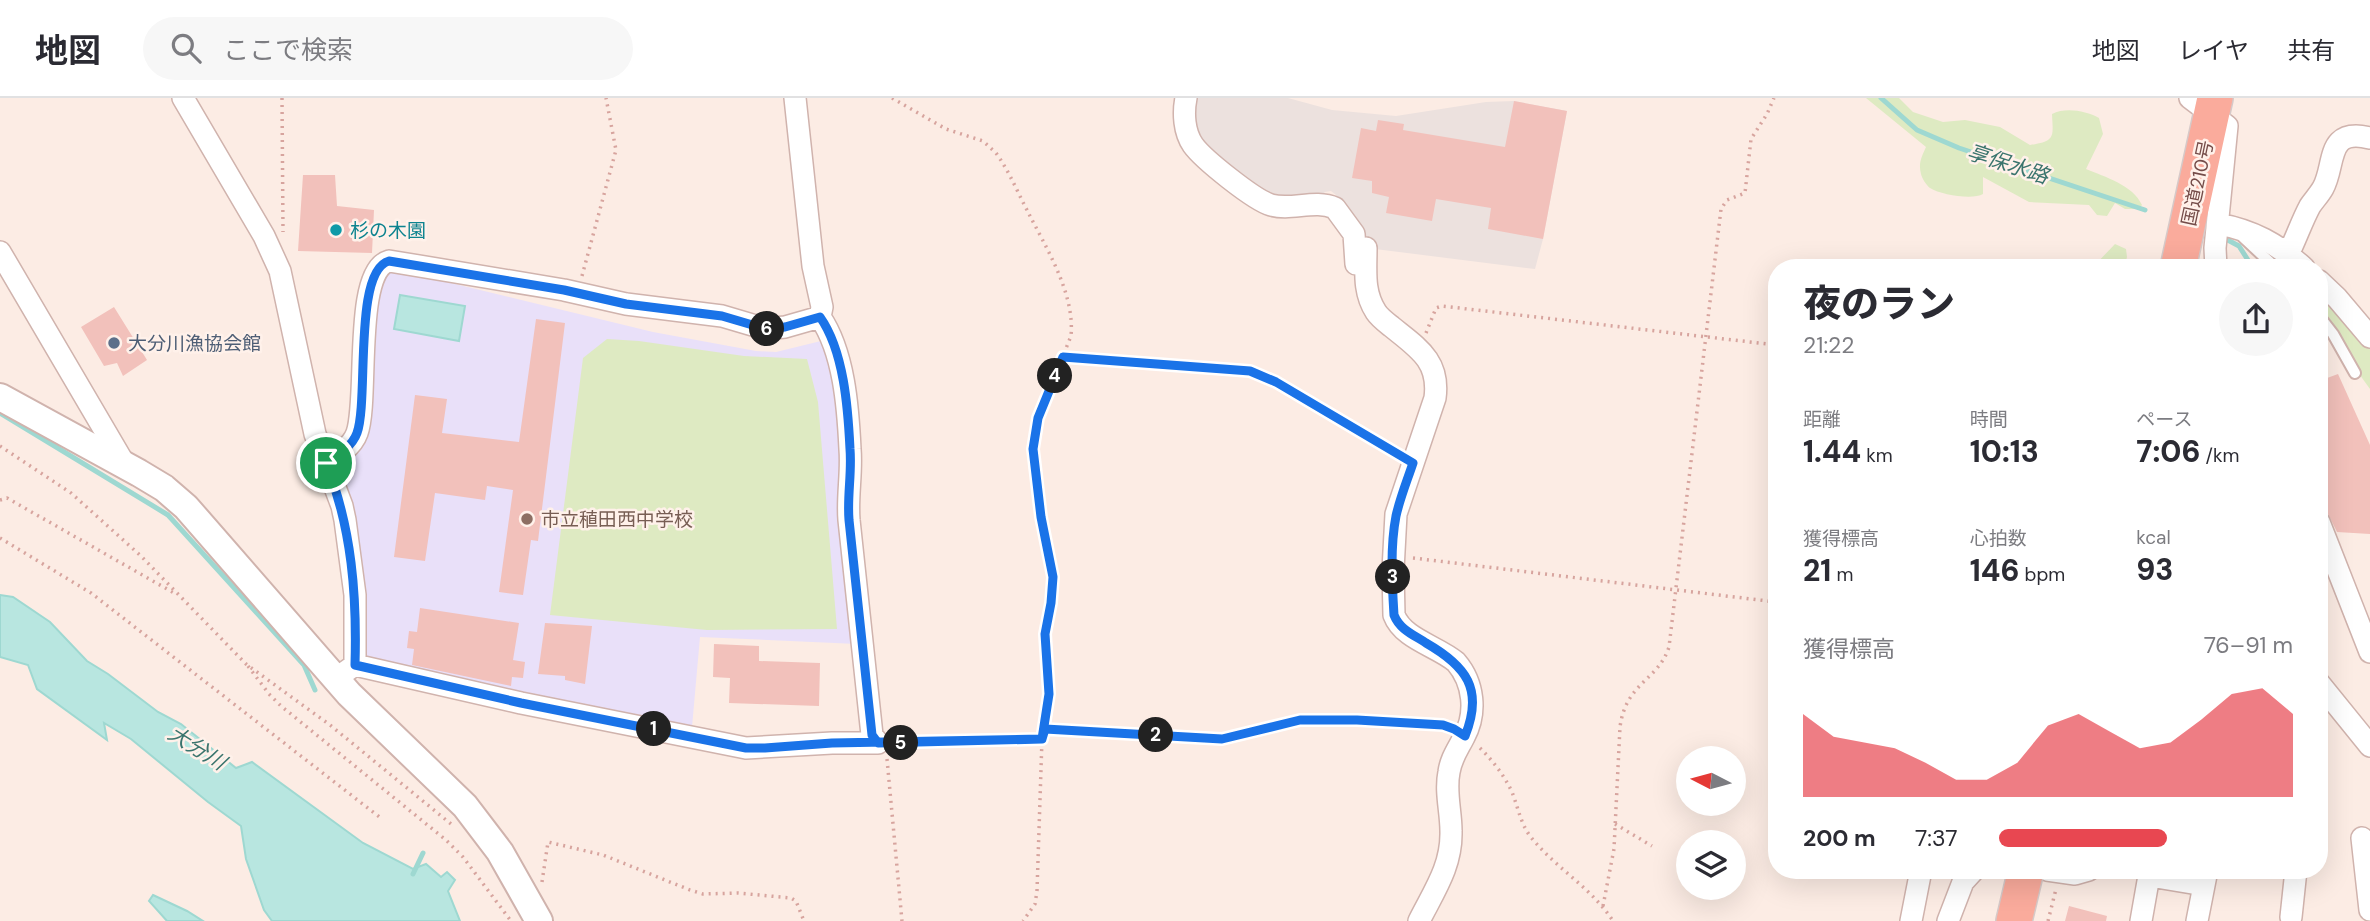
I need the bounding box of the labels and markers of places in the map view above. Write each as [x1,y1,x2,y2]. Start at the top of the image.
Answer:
place label: 杉の木園 [350,218,426,243]
marker: 杉の木園 [328,222,344,238]
pin: 6 [750,312,784,346]
place label: 大分川漁協会館 [128,331,261,356]
marker: 大分川漁協会館 [106,335,122,351]
pin: 4 [1038,358,1072,394]
pin [296,433,356,493]
place label: 市立稙田西中学校 [541,507,693,532]
marker: 市立稙田西中学校 [519,511,535,527]
pin: 3 [1376,560,1410,594]
pin: 1 [636,712,672,746]
pin: 2 [1138,718,1174,752]
pin: 5 [884,726,918,760]

